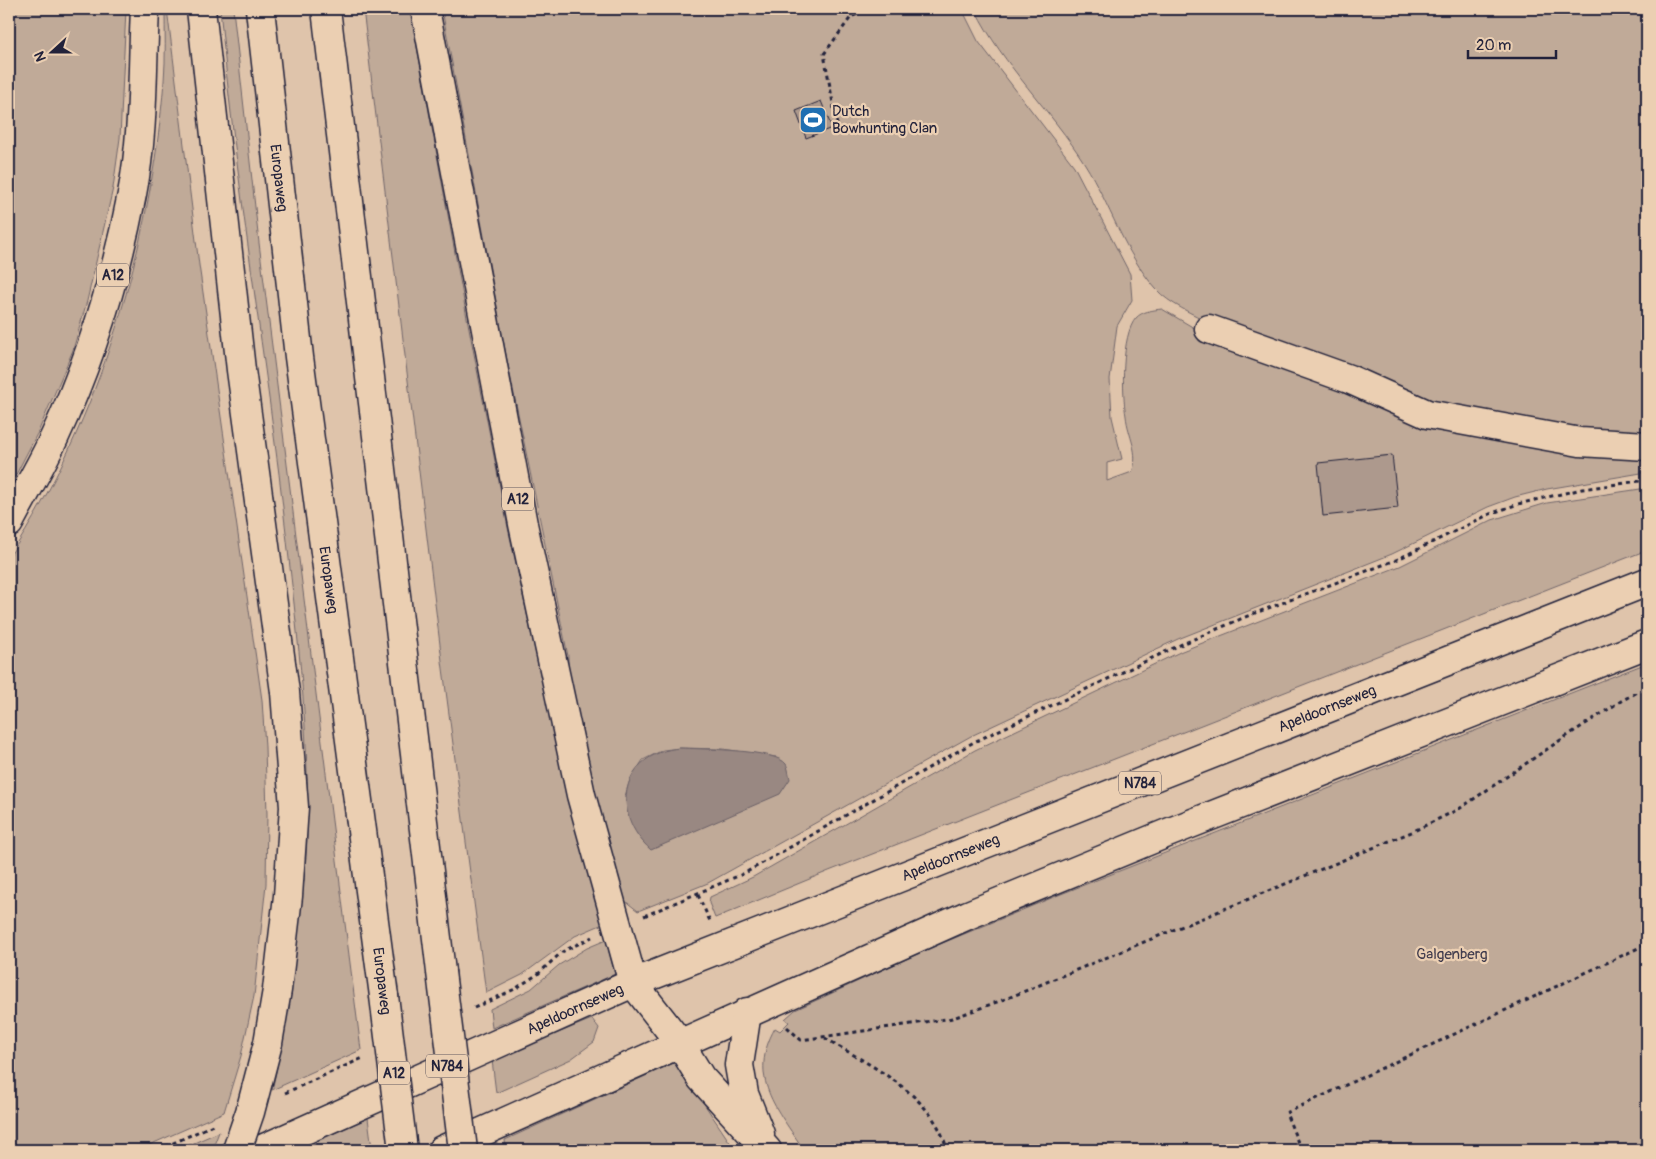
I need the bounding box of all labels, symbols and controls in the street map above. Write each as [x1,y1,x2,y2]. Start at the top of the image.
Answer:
north arrow [28,28,78,78]
scale bar [1468,28,1556,60]
text: 20 m [1476,36,1511,55]
text: N [31,49,50,64]
place label: Dutch Bowhunting Clan [832,102,937,138]
sports icon: Dutch Bowhunting Clan [798,105,828,135]
street label: Europaweg [265,143,292,213]
road number: A12 [97,264,129,286]
road number: A12 [502,488,534,510]
street label: Europaweg [314,545,342,615]
street label: Apeldoornseweg [1275,681,1379,737]
road number: N784 [1119,771,1161,794]
street label: Apeldoornseweg [899,830,1002,886]
park label: Galgenberg [1416,945,1488,964]
street label: Europaweg [368,946,395,1016]
street label: Apeldoornseweg [524,980,626,1039]
road number: N784 [426,1054,468,1078]
road number: A12 [378,1062,410,1084]

